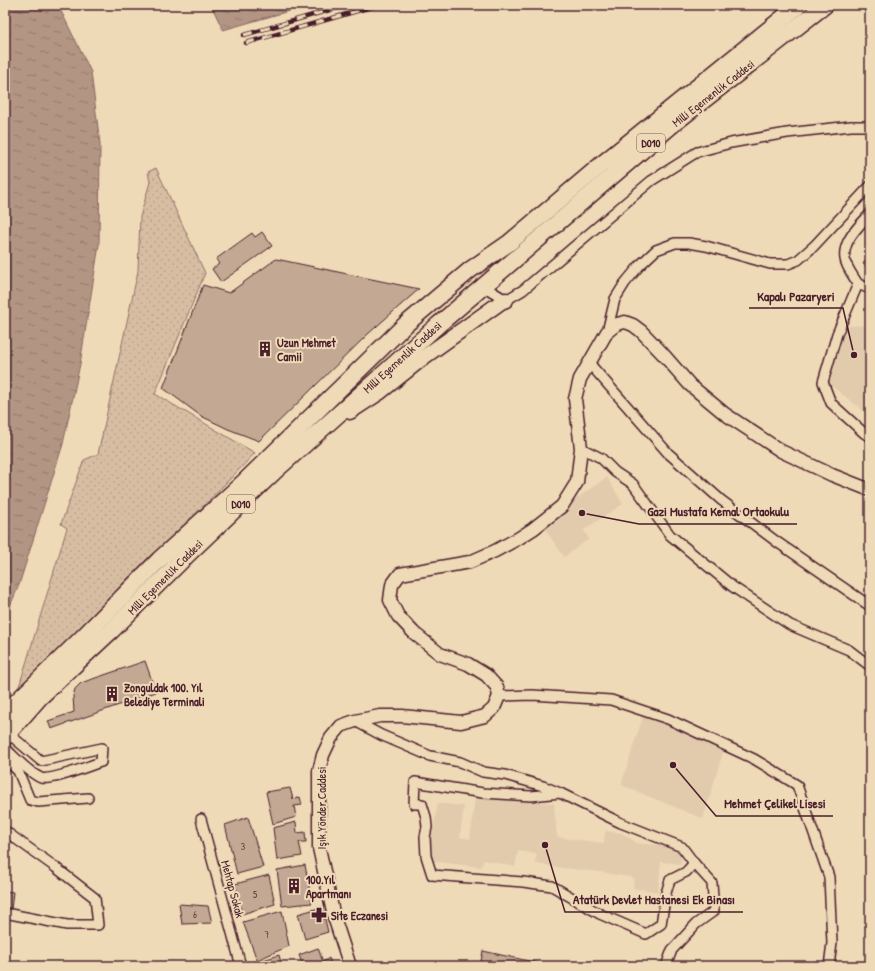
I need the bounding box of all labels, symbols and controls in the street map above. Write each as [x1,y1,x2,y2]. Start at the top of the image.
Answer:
street label: Milli Egemenlik Caddesi [668,55,758,131]
road number: D010 [637,134,665,152]
callout: Kapalı Pazaryeri [749,283,843,308]
text: Kapalı Pazaryeri [757,287,835,306]
street label: Milli Egemenlik Caddesi [359,317,445,397]
place label: Uzun Mehmet Camii [277,334,337,365]
building icon: Uzun Mehmet Camii [256,340,274,358]
road number: D010 [227,495,255,513]
callout: Gazi Mustafa Kemal Ortaokulu [639,499,797,524]
text: Gazi Mustafa Kemal Ortaokulu [647,502,790,520]
street label: Milli Egemenlik Caddesi [123,535,207,619]
place label: Zonguldak 100. Yıl Belediye Terminali [124,679,205,711]
building icon: Zonguldak 100. Yıl Belediye Terminali [103,685,121,703]
street label: Işık Yönder Caddesi [313,767,330,850]
callout: Mehmet Çelikel Lisesi [716,791,833,816]
text: Mehmet Çelikel Lisesi [724,794,826,812]
house number: 3 [241,840,246,853]
street label: Mehtap Sokak [217,858,249,920]
place label: 100.Yıl Apartmanı [306,871,352,903]
building icon: 100.Yıl Apartmanı [285,877,303,895]
callout: Atatürk Devlet Hastanesi Ek Binası [565,887,743,912]
house number: 5 [253,888,258,901]
text: Atatürk Devlet Hastanesi Ek Binası [573,890,735,908]
pharmacy icon: Site Eczanesi [310,906,328,924]
place label: Site Eczanesi [331,907,388,924]
house number: 6 [193,908,197,921]
house number: 7 [265,928,270,941]

